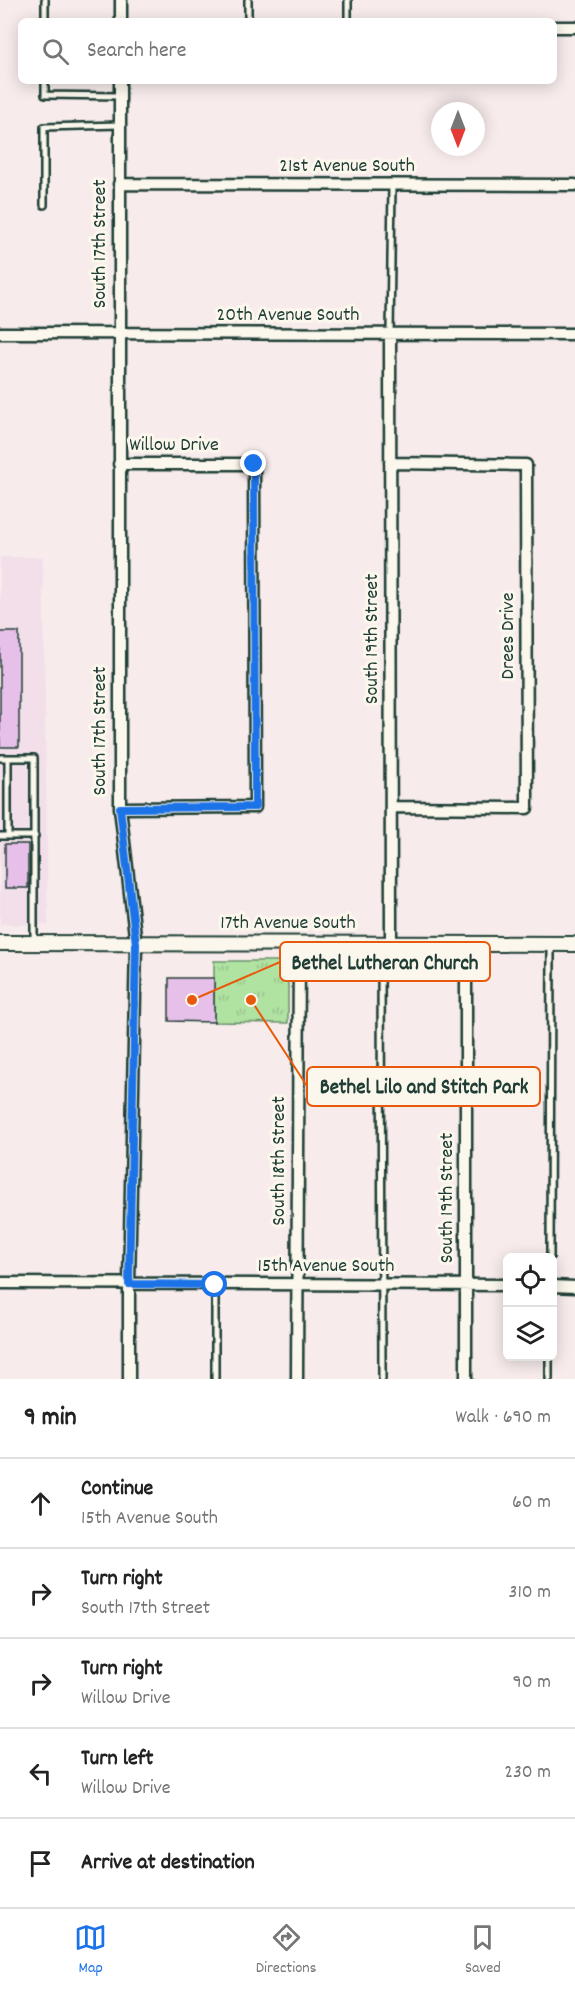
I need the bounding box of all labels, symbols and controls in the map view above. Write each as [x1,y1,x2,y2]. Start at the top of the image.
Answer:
search box [18,18,557,84]
icon: search [39,35,72,68]
text: Search here [87,36,186,67]
north arrow [431,102,485,156]
street label: 21st Avenue South [279,153,415,181]
street label: South 17th Street [87,179,115,309]
street label: 20th Avenue South [217,302,359,330]
street label: Willow Drive [129,432,219,460]
route end [240,450,266,476]
street label: South 19th Street [359,574,387,704]
street label: Drees Drive [495,592,523,679]
street label: South 17th Street [87,666,115,796]
street label: 17th Avenue South [220,910,356,938]
callout: Bethel Lutheran Church [280,942,490,981]
text: Bethel Lutheran Church [292,950,479,980]
callout: Bethel Lilo and Stitch Park [307,1067,540,1106]
text: Bethel Lilo and Stitch Park [320,1074,529,1104]
street label: South 18th Street [266,1096,294,1226]
street label: South 19th Street [434,1133,462,1263]
street label: 15th Avenue South [258,1253,394,1281]
map controls [503,1253,557,1361]
button: locate [503,1253,557,1307]
route start [201,1271,227,1297]
button: layers [503,1307,557,1361]
text: 9 min [24,1400,77,1437]
text: Walk · 690 m [455,1404,551,1432]
text: Continue [81,1474,153,1505]
icon: ahead [24,1487,57,1520]
text: 60 m [512,1489,551,1517]
text: 15th Avenue South [81,1505,218,1533]
text: Turn right [81,1564,163,1595]
icon: right [24,1577,57,1610]
text: 310 m [509,1579,551,1607]
text: South 17th Street [81,1595,210,1623]
text: Turn right [81,1654,163,1685]
icon: right [24,1667,57,1700]
text: 90 m [513,1669,551,1697]
text: Willow Drive [81,1685,171,1713]
text: Turn left [81,1744,153,1775]
icon: left [24,1757,57,1790]
text: 230 m [504,1759,551,1787]
text: Willow Drive [81,1775,171,1803]
icon: arrive [24,1847,57,1880]
text: Arrive at destination [81,1848,255,1879]
tab: Map [74,1921,107,1980]
tab: Directions [256,1921,316,1980]
tab: Saved [465,1921,501,1980]

